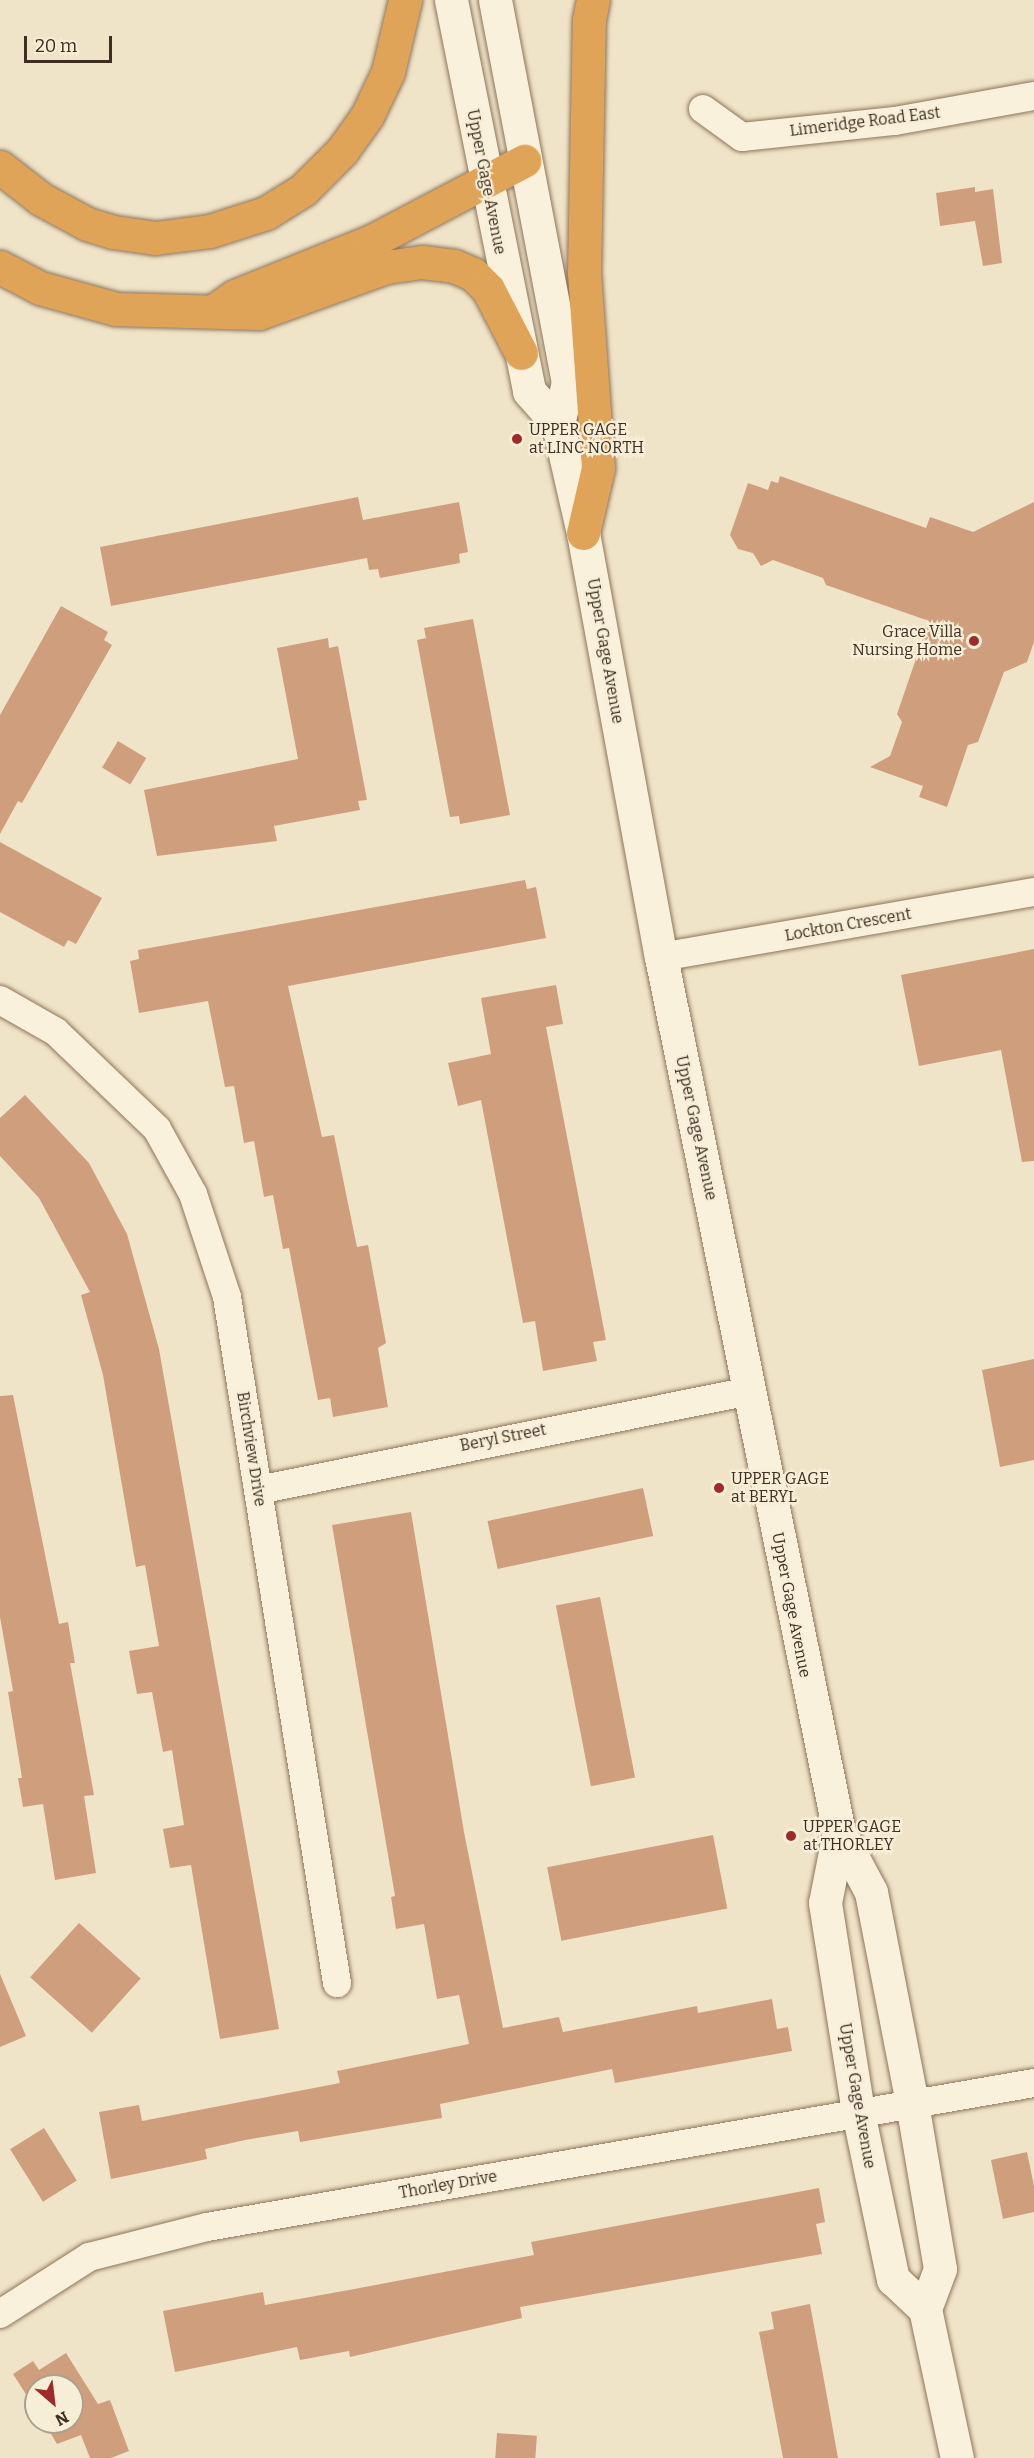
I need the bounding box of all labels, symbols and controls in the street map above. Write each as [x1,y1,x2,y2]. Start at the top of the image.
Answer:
scale bar [27,24,116,62]
text: 20 m [35,35,77,57]
street label: Limeridge Road East [788,103,942,141]
street label: Upper Gage Avenue [463,108,509,256]
place label: UPPER GAGE at LINC NORTH [529,420,644,458]
marker: UPPER GAGE at LINC NORTH [510,432,524,446]
street label: Upper Gage Avenue [583,577,627,725]
place label: Grace Villa Nursing Home [852,622,962,660]
marker: Grace Villa Nursing Home [967,634,981,648]
street label: Lockton Crescent [783,904,913,946]
street label: Upper Gage Avenue [671,1054,721,1202]
street label: Birchview Drive [232,1390,270,1508]
street label: Beryl Street [458,1420,548,1456]
place label: UPPER GAGE at BERYL [731,1469,829,1507]
marker: UPPER GAGE at BERYL [712,1481,726,1495]
street label: Upper Gage Avenue [768,1531,814,1679]
place label: UPPER GAGE at THORLEY [803,1817,901,1855]
marker: UPPER GAGE at THORLEY [784,1829,798,1843]
street label: Upper Gage Avenue [835,2022,879,2170]
street label: Thorley Drive [397,2167,499,2203]
north arrow [24,2374,84,2434]
text: N [52,2407,72,2430]

